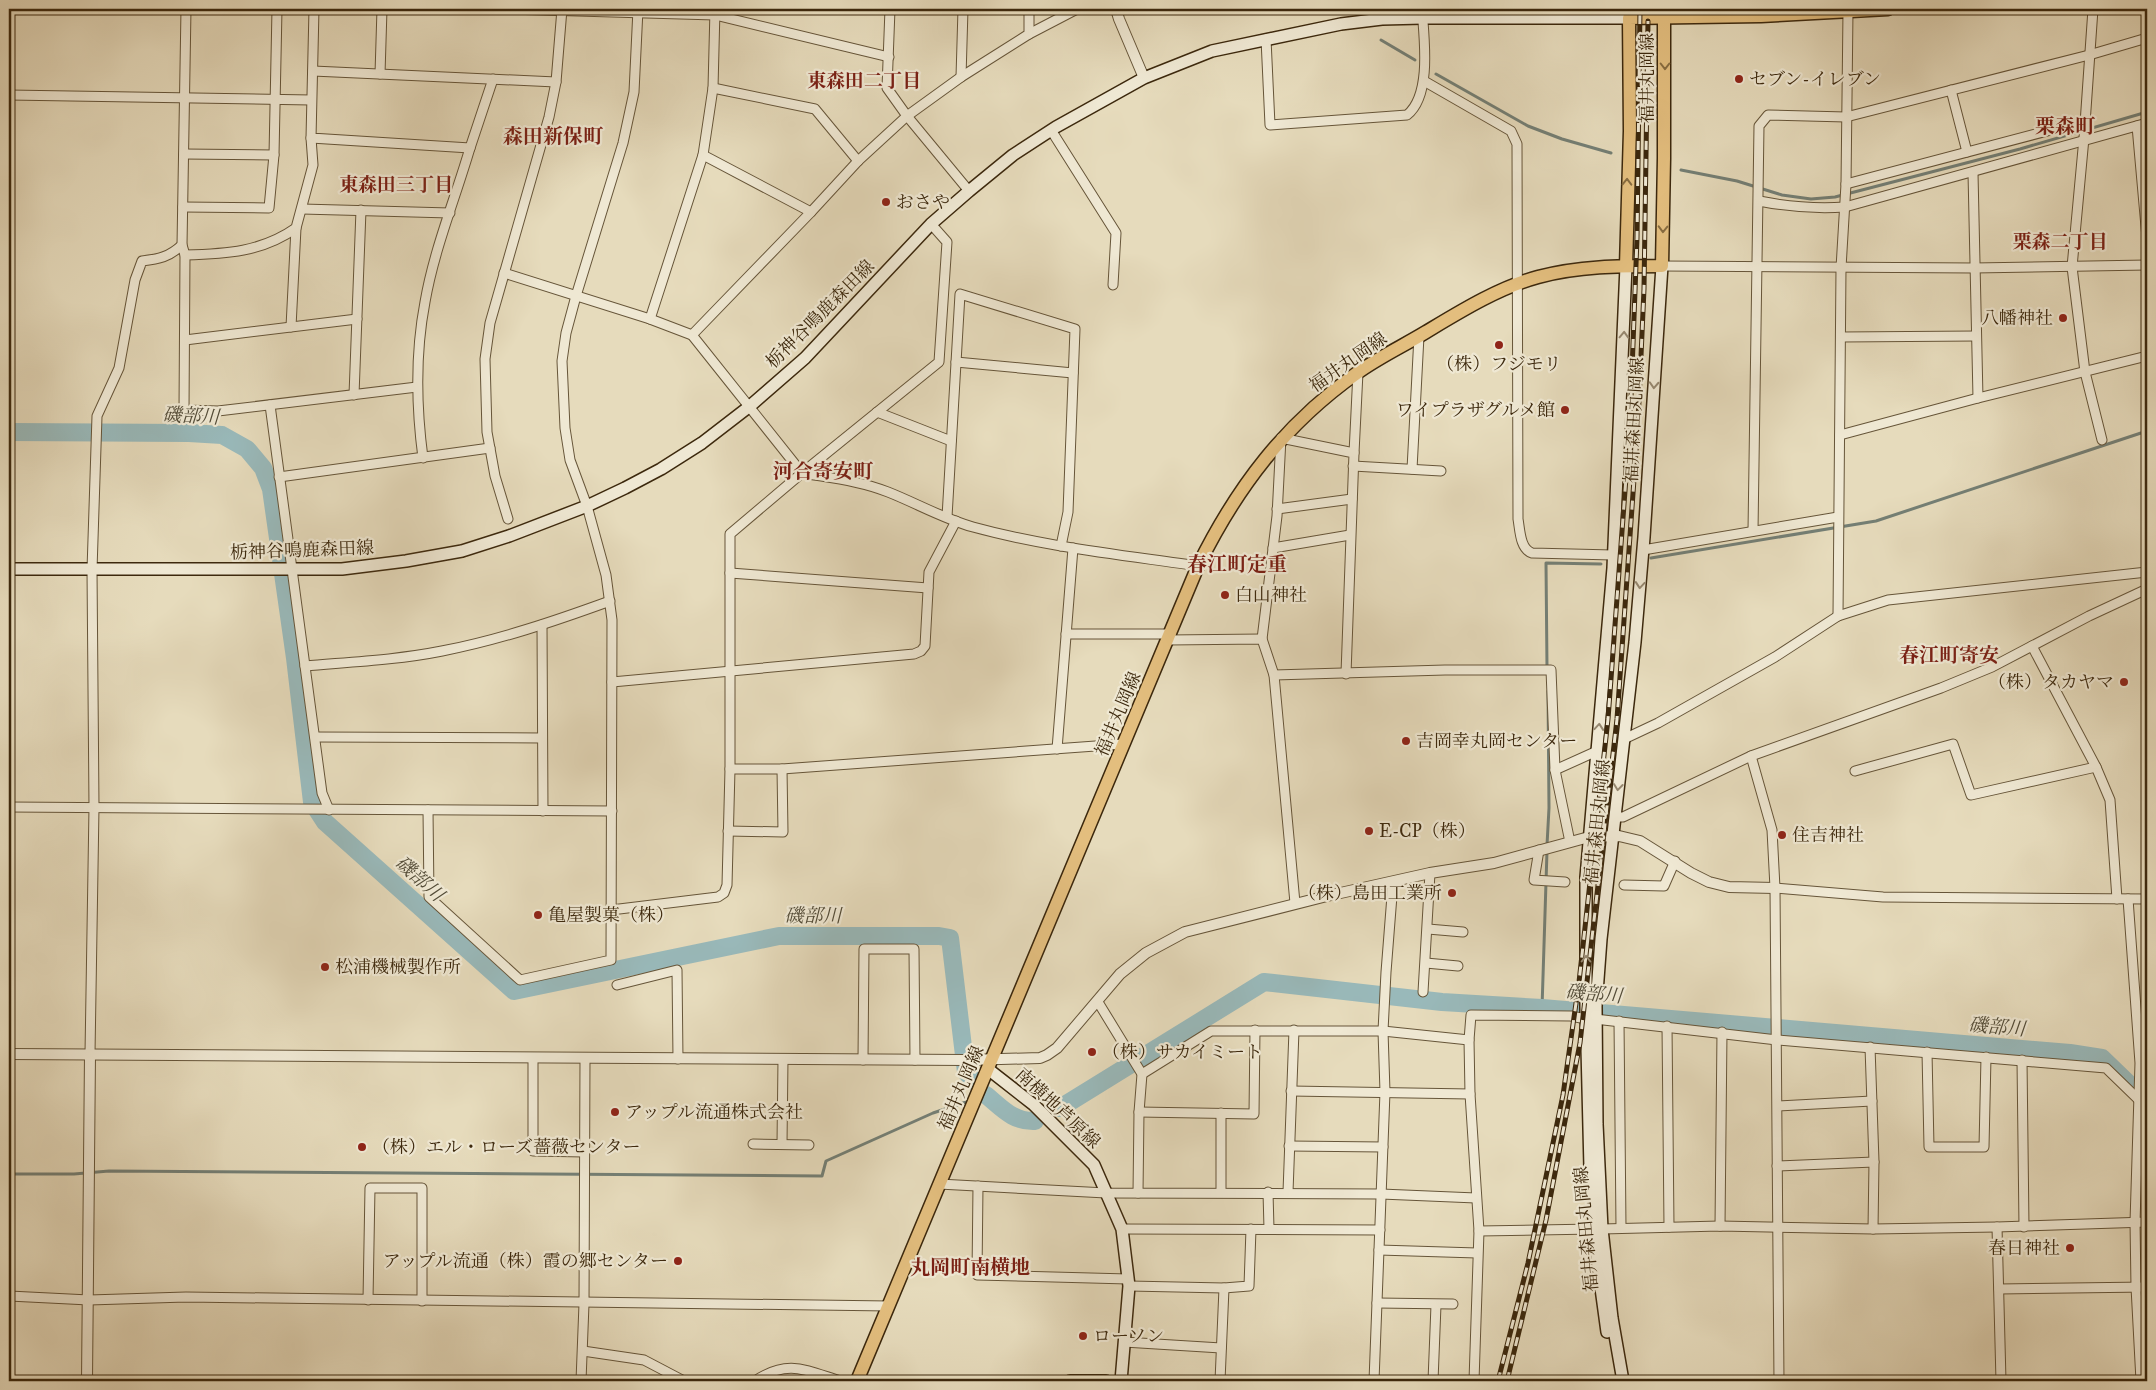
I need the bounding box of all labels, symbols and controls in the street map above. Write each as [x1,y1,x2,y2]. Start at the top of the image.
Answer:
street label: 福井丸岡線 [1636,33,1658,123]
one-way arrow [1660,62,1670,70]
place label: セブン-イレブン [1749,68,1881,90]
district label: 東森田二丁目 [807,69,921,92]
marker: セブン-イレブン [1733,73,1745,85]
district label: 栗森町 [2035,114,2096,138]
district label: 森田新保町 [503,124,604,148]
district label: 東森田三丁目 [339,173,453,196]
one-way arrow [1622,178,1632,186]
place label: おさや [896,191,950,213]
marker: おさや [880,196,892,208]
one-way arrow [1657,225,1668,233]
district label: 栗森二丁目 [2012,230,2108,253]
street label: 栃神谷鳴鹿森田線 [761,255,879,373]
place label: 八幡神社 [1981,307,2053,329]
marker: 八幡神社 [2057,312,2069,324]
street label: 福井丸岡線 [1305,327,1391,397]
one-way arrow [1618,331,1629,339]
marker: （株）フジモリ [1493,339,1505,351]
place label: （株）フジモリ [1436,353,1562,375]
street label: 福井森田丸岡線 [1620,357,1648,483]
one-way arrow [1648,381,1659,389]
place label: ワイプラザグルメ館 [1396,399,1555,421]
water label: 磯部川 [162,403,222,429]
marker: ワイプラザグルメ館 [1559,404,1571,416]
district label: 河合寄安町 [773,459,874,483]
street label: 栃神谷鳴鹿森田線 [230,536,374,564]
district label: 春江町定重 [1187,552,1287,576]
one-way arrow [1635,582,1646,590]
place label: 白山神社 [1235,584,1307,606]
marker: 白山神社 [1219,589,1231,601]
district label: 春江町寄安 [1899,643,1999,667]
street label: 福井丸岡線 [1090,668,1146,760]
place label: （株）タカヤマ [1988,671,2114,693]
marker: （株）タカヤマ [2118,676,2130,688]
one-way arrow [1593,723,1604,731]
place label: 吉岡幸丸岡センター [1416,730,1577,752]
marker: 吉岡幸丸岡センター [1400,735,1412,747]
street label: 福井森田丸岡線 [1579,758,1615,886]
one-way arrow [1613,784,1624,792]
place label: E-CP（株） [1379,820,1476,842]
place label: 住吉神社 [1792,824,1864,846]
marker: E-CP（株） [1363,825,1375,837]
marker: 住吉神社 [1776,829,1788,841]
water label: 磯部川 [391,851,450,907]
place label: （株）島田工業所 [1298,882,1442,904]
marker: （株）島田工業所 [1446,887,1458,899]
place label: 亀屋製菓（株） [548,904,674,926]
water label: 磯部川 [784,904,843,927]
marker: 亀屋製菓（株） [532,909,544,921]
one-way arrow [1581,955,1591,962]
place label: 松浦機械製作所 [335,956,461,978]
marker: 松浦機械製作所 [319,961,331,973]
water label: 磯部川 [1565,980,1625,1008]
water label: 磯部川 [1968,1013,2028,1041]
place label: （株）サカイミート [1102,1041,1263,1063]
street label: 福井丸岡線 [933,1042,989,1134]
marker: （株）サカイミート [1086,1046,1098,1058]
street label: 南横地芦原線 [1011,1063,1105,1153]
place label: アップル流通株式会社 [625,1101,803,1123]
marker: アップル流通株式会社 [609,1106,621,1118]
place label: （株）エル・ローズ薔薇センター [372,1136,640,1158]
marker: （株）エル・ローズ薔薇センター [356,1141,368,1153]
street label: 福井森田丸岡線 [1570,1165,1602,1293]
place label: 春日神社 [1988,1237,2060,1259]
marker: 春日神社 [2064,1242,2076,1254]
place label: アップル流通（株）霞の郷センター [383,1250,668,1272]
marker: アップル流通（株）霞の郷センター [672,1255,684,1267]
district label: 丸岡町南横地 [910,1255,1030,1279]
place label: ローソン [1093,1325,1164,1347]
marker: ローソン [1077,1330,1089,1342]

